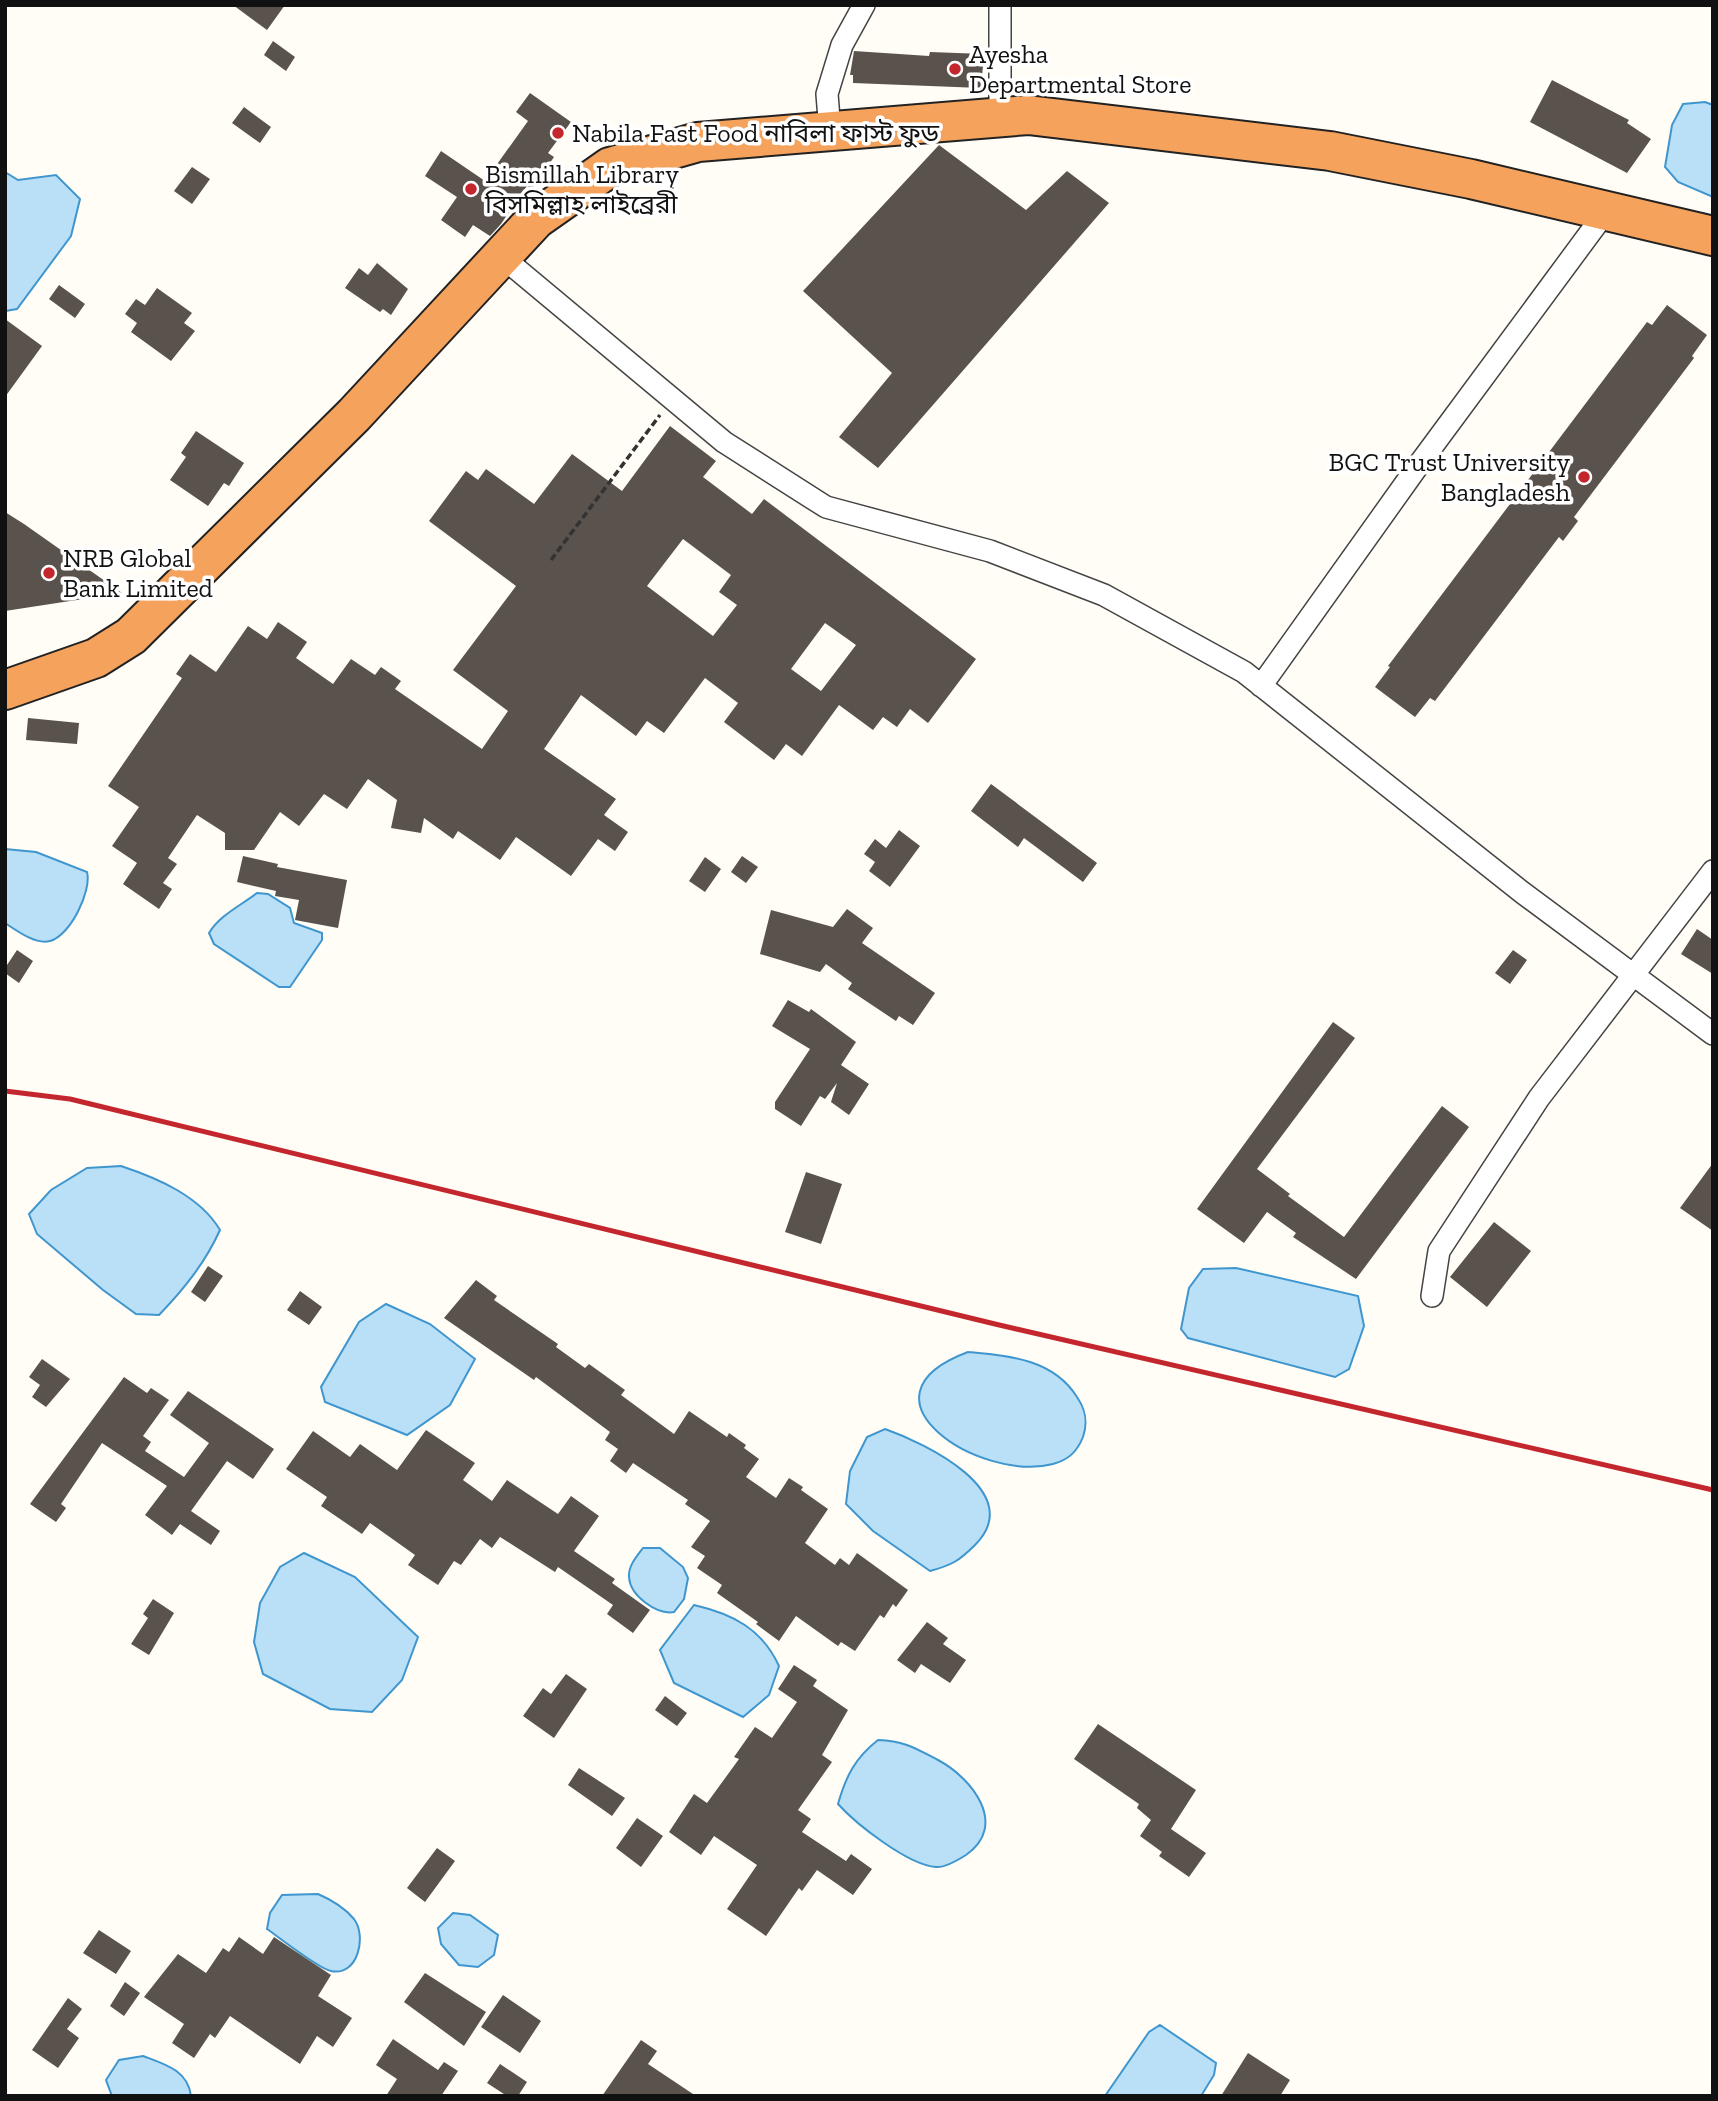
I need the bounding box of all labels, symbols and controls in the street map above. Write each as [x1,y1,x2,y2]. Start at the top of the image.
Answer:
place label: Ayesha Departmental Store [969,38,1192,100]
marker: Ayesha Departmental Store [947,61,963,77]
place label: Nabila Fast Food নাবিলা ফাস্ট ফুড [572,117,940,149]
marker: Nabila Fast Food নাবিলা ফাস্ট ফুড [550,125,566,141]
place label: Bismillah Library বিসমিল্লাহ লাইব্রেরী [484,158,679,220]
marker: Bismillah Library বিসমিল্লাহ লাইব্রেরী [463,181,479,197]
place label: BGC Trust University Bangladesh [1329,446,1571,508]
marker: BGC Trust University Bangladesh [1576,469,1592,485]
place label: NRB Global Bank Limited [63,542,213,604]
marker: NRB Global Bank Limited [41,565,57,581]

